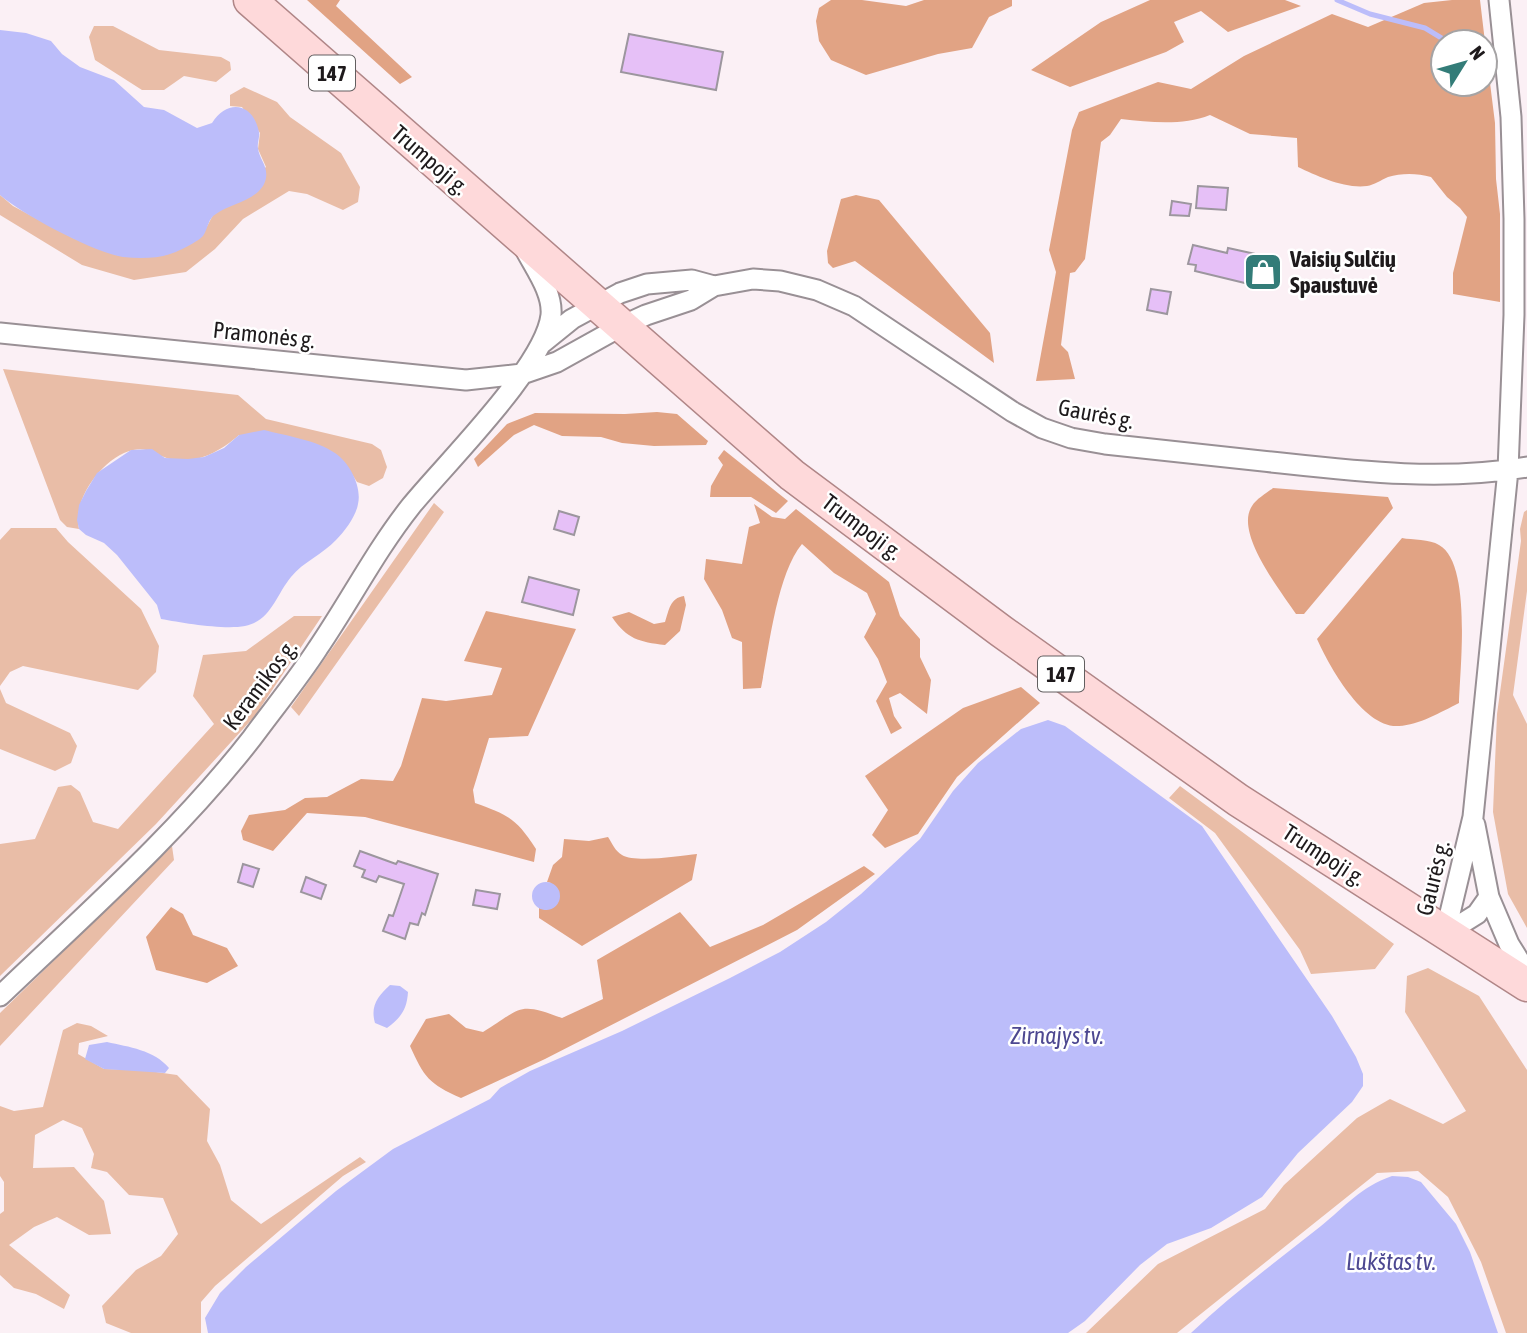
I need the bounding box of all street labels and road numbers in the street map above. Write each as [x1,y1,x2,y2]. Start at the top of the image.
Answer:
road number: 147 [309,56,355,90]
street label: Trumpoji g. [387,120,473,200]
street label: Pramonės g. [212,317,316,353]
street label: Gaurės g. [1056,394,1136,434]
street label: Trumpoji g. [817,489,907,565]
street label: Keramikos g. [218,635,302,735]
road number: 147 [1038,656,1084,692]
street label: Trumpoji g. [1278,819,1370,891]
street label: Gaurės g. [1411,838,1455,918]

